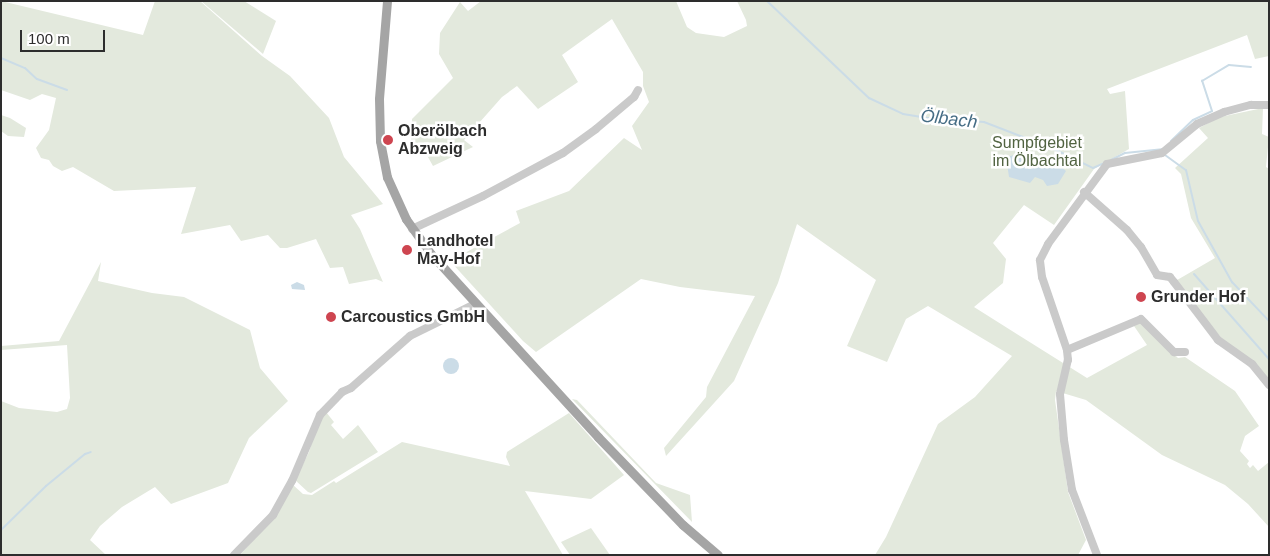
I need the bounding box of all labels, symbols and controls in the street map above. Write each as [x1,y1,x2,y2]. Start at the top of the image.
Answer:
scale bar [22,20,108,52]
text: 100 m [28,30,70,47]
water label: Ölbach [919,105,979,133]
place label: Oberölbach Abzweig [398,121,487,159]
park label: Sumpfgebiet im Ölbachtal [992,133,1082,171]
marker: Oberölbach Abzweig [382,134,394,146]
place label: Landhotel May-Hof [417,231,493,269]
marker: Landhotel May-Hof [401,244,413,256]
place label: Grunder Hof [1151,287,1245,307]
marker: Grunder Hof [1135,291,1147,303]
place label: Carcoustics GmbH [341,307,485,327]
marker: Carcoustics GmbH [325,311,337,323]

